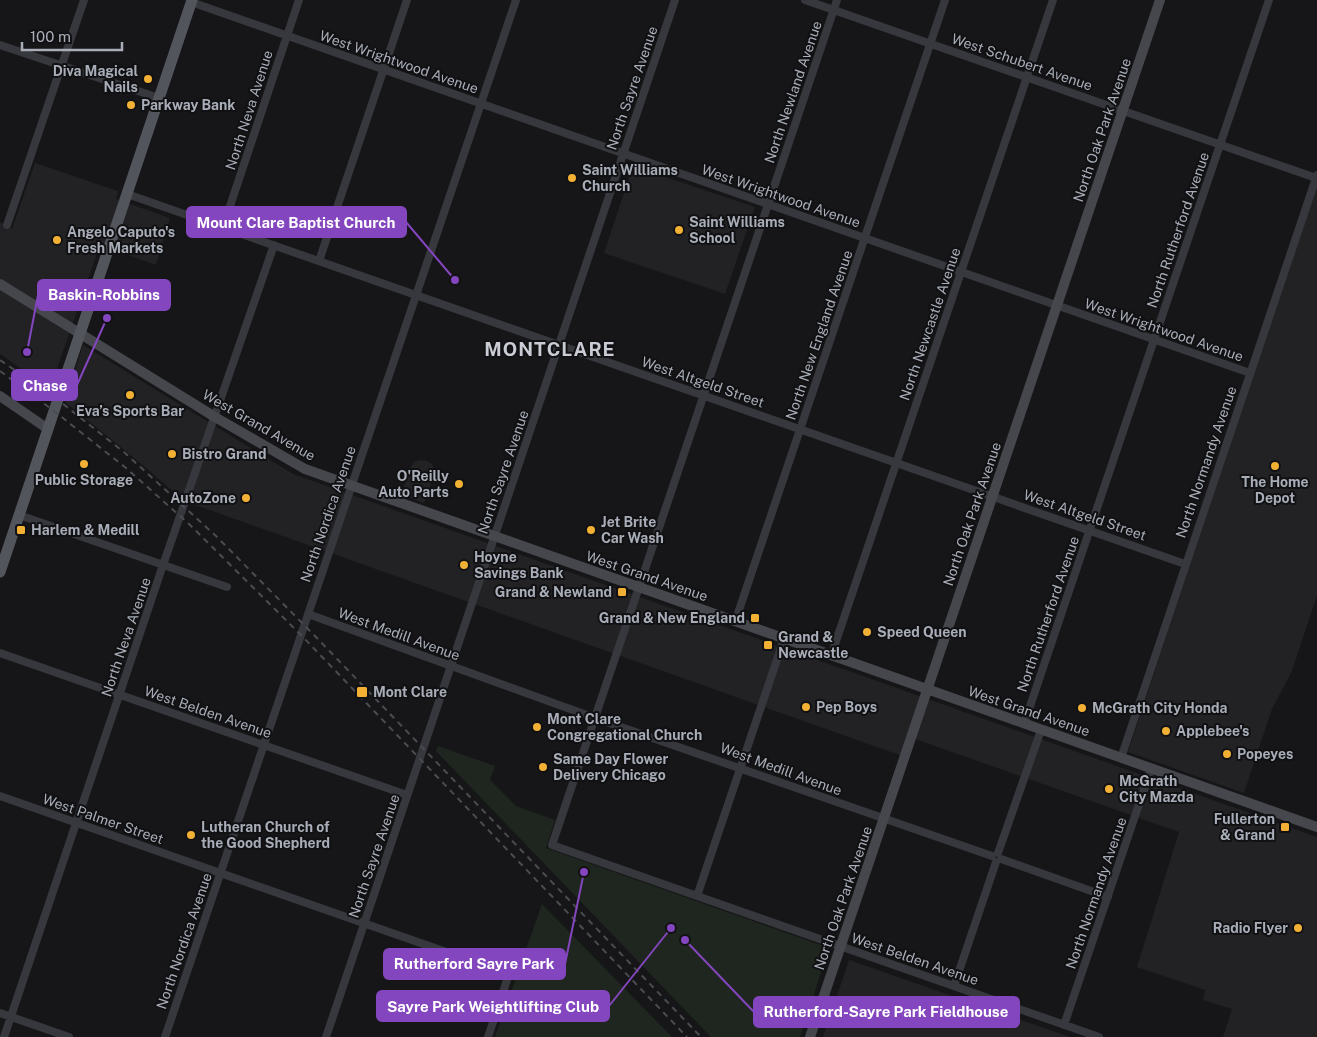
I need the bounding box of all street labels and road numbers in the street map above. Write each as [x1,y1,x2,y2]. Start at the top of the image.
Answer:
street label: North Newland Avenue [761,19,825,165]
street label: North Sayre Avenue [603,24,661,152]
street label: West Wrightwood Avenue [318,27,480,97]
street label: West Schubert Avenue [949,30,1095,94]
street label: North Neva Avenue [222,48,276,172]
street label: North Oak Park Avenue [1070,56,1134,204]
street label: North Rutherford Avenue [1144,150,1212,310]
street label: West Wrightwood Avenue [700,161,862,231]
street label: North Newcastle Avenue [896,246,964,402]
street label: North New England Avenue [782,248,856,422]
street label: West Wrightwood Avenue [1083,295,1245,365]
street label: West Altgeld Street [640,354,766,410]
street label: North Normandy Avenue [1172,384,1240,540]
street label: West Grand Avenue [200,386,318,464]
street label: North Sayre Avenue [474,408,532,536]
street label: North Oak Park Avenue [940,440,1004,588]
street label: North Nordica Avenue [297,444,359,584]
street label: West Altgeld Street [1022,487,1148,543]
street label: North Rutherford Avenue [1014,534,1082,694]
street label: West Grand Avenue [584,548,710,604]
street label: North Neva Avenue [98,575,154,699]
street label: West Medill Avenue [336,605,462,663]
street label: West Belden Avenue [142,683,274,741]
street label: West Grand Avenue [966,683,1092,739]
street label: West Medill Avenue [718,740,844,798]
street label: West Palmer Street [40,791,166,847]
street label: North Sayre Avenue [345,792,403,920]
street label: North Normandy Avenue [1062,815,1130,971]
street label: North Oak Park Avenue [811,824,875,972]
street label: North Nordica Avenue [153,871,215,1011]
street label: West Belden Avenue [849,930,981,988]

